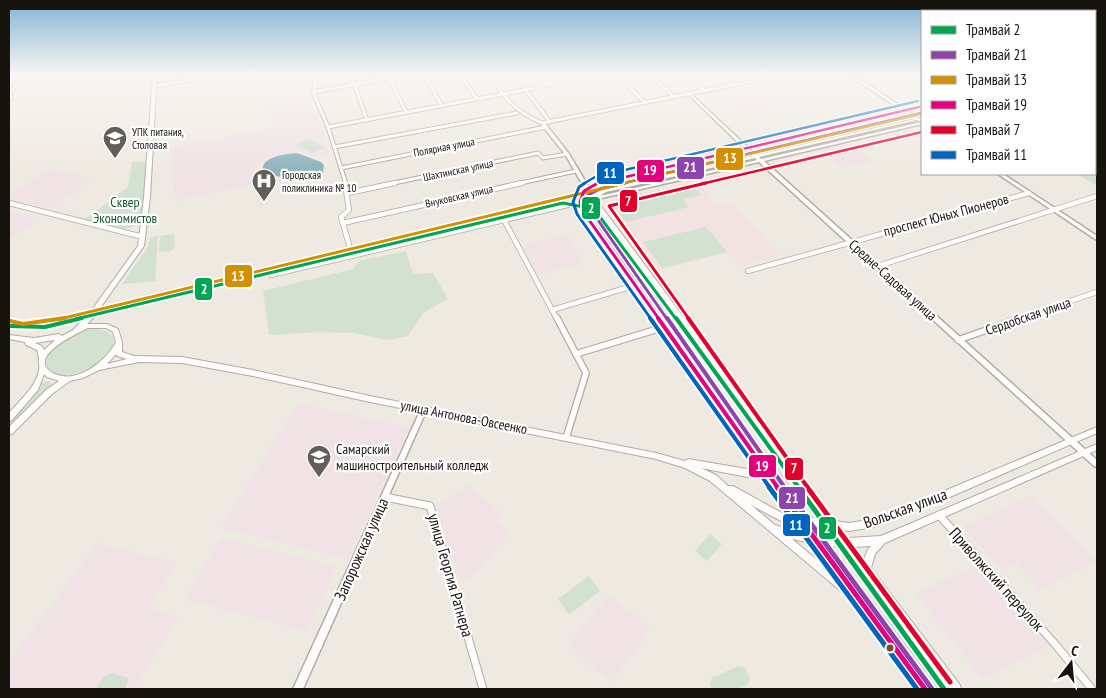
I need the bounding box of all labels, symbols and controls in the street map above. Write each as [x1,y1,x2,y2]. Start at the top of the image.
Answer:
legend [921,10,1096,175]
text: Трамвай 2 [966,20,1020,39]
text: Трамвай 21 [966,45,1027,64]
text: Трамвай 13 [966,70,1027,89]
text: Трамвай 19 [966,95,1027,114]
text: Трамвай 7 [966,120,1020,139]
school or university icon: УПК питания, Столовая [102,125,128,159]
place label: УПК питания, Столовая [132,125,184,152]
street label: Полярная улица [412,134,476,160]
text: Трамвай 11 [966,145,1027,164]
line badge: 13 [715,147,744,171]
text: 13 [723,149,737,167]
street label: Шахтинская улица [422,156,494,184]
line badge: 21 [676,156,705,180]
text: 21 [683,158,697,176]
line badge: 19 [636,159,665,183]
line badge: 11 [596,161,625,185]
text: 19 [643,161,657,179]
text: 11 [603,164,617,182]
hospital icon: Городская поликлиника № 10 [251,168,277,202]
place label: Городская поликлиника № 10 [282,168,356,195]
street label: Внуковская улица [424,181,494,211]
line badge: 7 [619,189,638,213]
street label: проспект Юных Пионеров [881,190,1011,240]
text: 7 [625,192,632,210]
park label: Сквер Экономистов [93,193,157,227]
line badge: 2 [581,196,601,220]
text: 2 [588,199,594,217]
street label: Средне-Садовая улица [845,236,941,324]
line badge: 13 [224,264,253,288]
text: 13 [231,267,245,285]
line badge: 2 [194,277,213,301]
text: 2 [201,280,207,298]
street label: Сердобская улица [983,293,1073,339]
street label: улица Антонова-Овсеенко [399,396,529,438]
place label: Самарский машиностроительный колледж [336,440,489,474]
school or university icon: Самарский машиностроительный колледж [306,444,332,478]
line badge: 19 [748,454,777,478]
text: 19 [755,457,769,475]
line badge: 7 [784,457,804,481]
text: 7 [791,459,798,477]
street label: Вольская улица [860,484,950,532]
line badge: 21 [778,486,806,510]
text: 21 [785,489,799,507]
street label: Запорожская улица [329,495,393,603]
street label: улица Георгия Ратнера [424,511,478,639]
line badge: 11 [782,513,811,537]
text: 11 [789,516,803,534]
line badge: 2 [818,516,837,540]
text: 2 [824,519,830,537]
street label: Приволжский переулок [945,523,1049,635]
north arrow [1046,638,1096,688]
text: С [1069,641,1081,660]
unlabelled marker [885,643,895,653]

